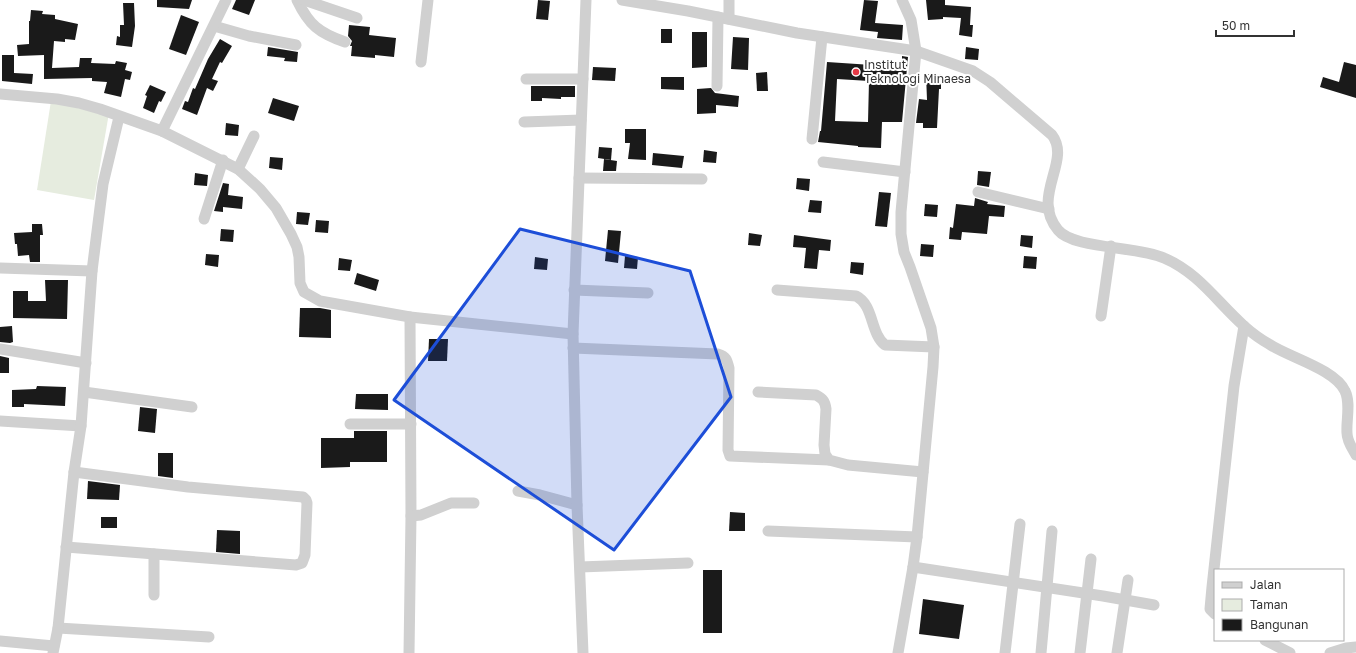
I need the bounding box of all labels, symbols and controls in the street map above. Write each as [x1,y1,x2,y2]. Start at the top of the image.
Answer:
scale bar [1216,12,1294,38]
text: 50 m [1222,18,1250,33]
place label: Institut Teknologi Minaesa [864,57,971,86]
marker: Institut Teknologi Minaesa [851,67,861,77]
legend [1214,569,1344,641]
text: Jalan [1250,577,1281,592]
text: Taman [1250,597,1288,612]
text: Bangunan [1250,617,1308,632]

